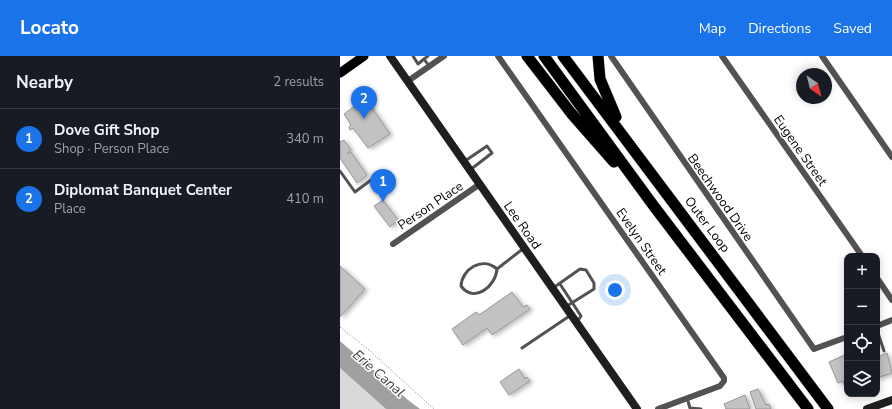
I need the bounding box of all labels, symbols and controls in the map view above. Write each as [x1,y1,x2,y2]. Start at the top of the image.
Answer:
text: Locato [20,15,79,41]
text: Map [699,19,726,38]
text: Directions [748,19,811,38]
text: Saved [833,19,872,38]
north arrow [796,68,832,104]
text: Nearby [16,71,73,94]
text: 2 results [273,73,324,91]
pin: 2 [351,86,377,119]
street label: Eugene Street [769,112,831,190]
text: Dove Gift Shop [54,120,159,140]
text: 1 [25,130,33,148]
text: 340 m [286,130,324,148]
text: Shop · Person Place [54,140,169,158]
street label: Beechwood Drive [683,150,757,245]
pin: 1 [370,169,396,202]
street label: Person Place [394,177,467,234]
text: Diplomat Banquet Center [54,180,232,200]
text: 2 [25,190,33,208]
text: 410 m [286,190,324,208]
street label: Outer Loop [680,193,734,256]
street label: Lee Road [499,198,545,253]
text: Place [54,200,86,218]
street label: Evelyn Street [612,205,671,279]
map controls [844,253,880,397]
button: + [844,253,880,289]
your location [605,280,625,300]
button: − [844,289,880,325]
button: locate [844,325,880,361]
water label: Erie Canal [348,345,409,401]
button: layers [844,361,880,397]

